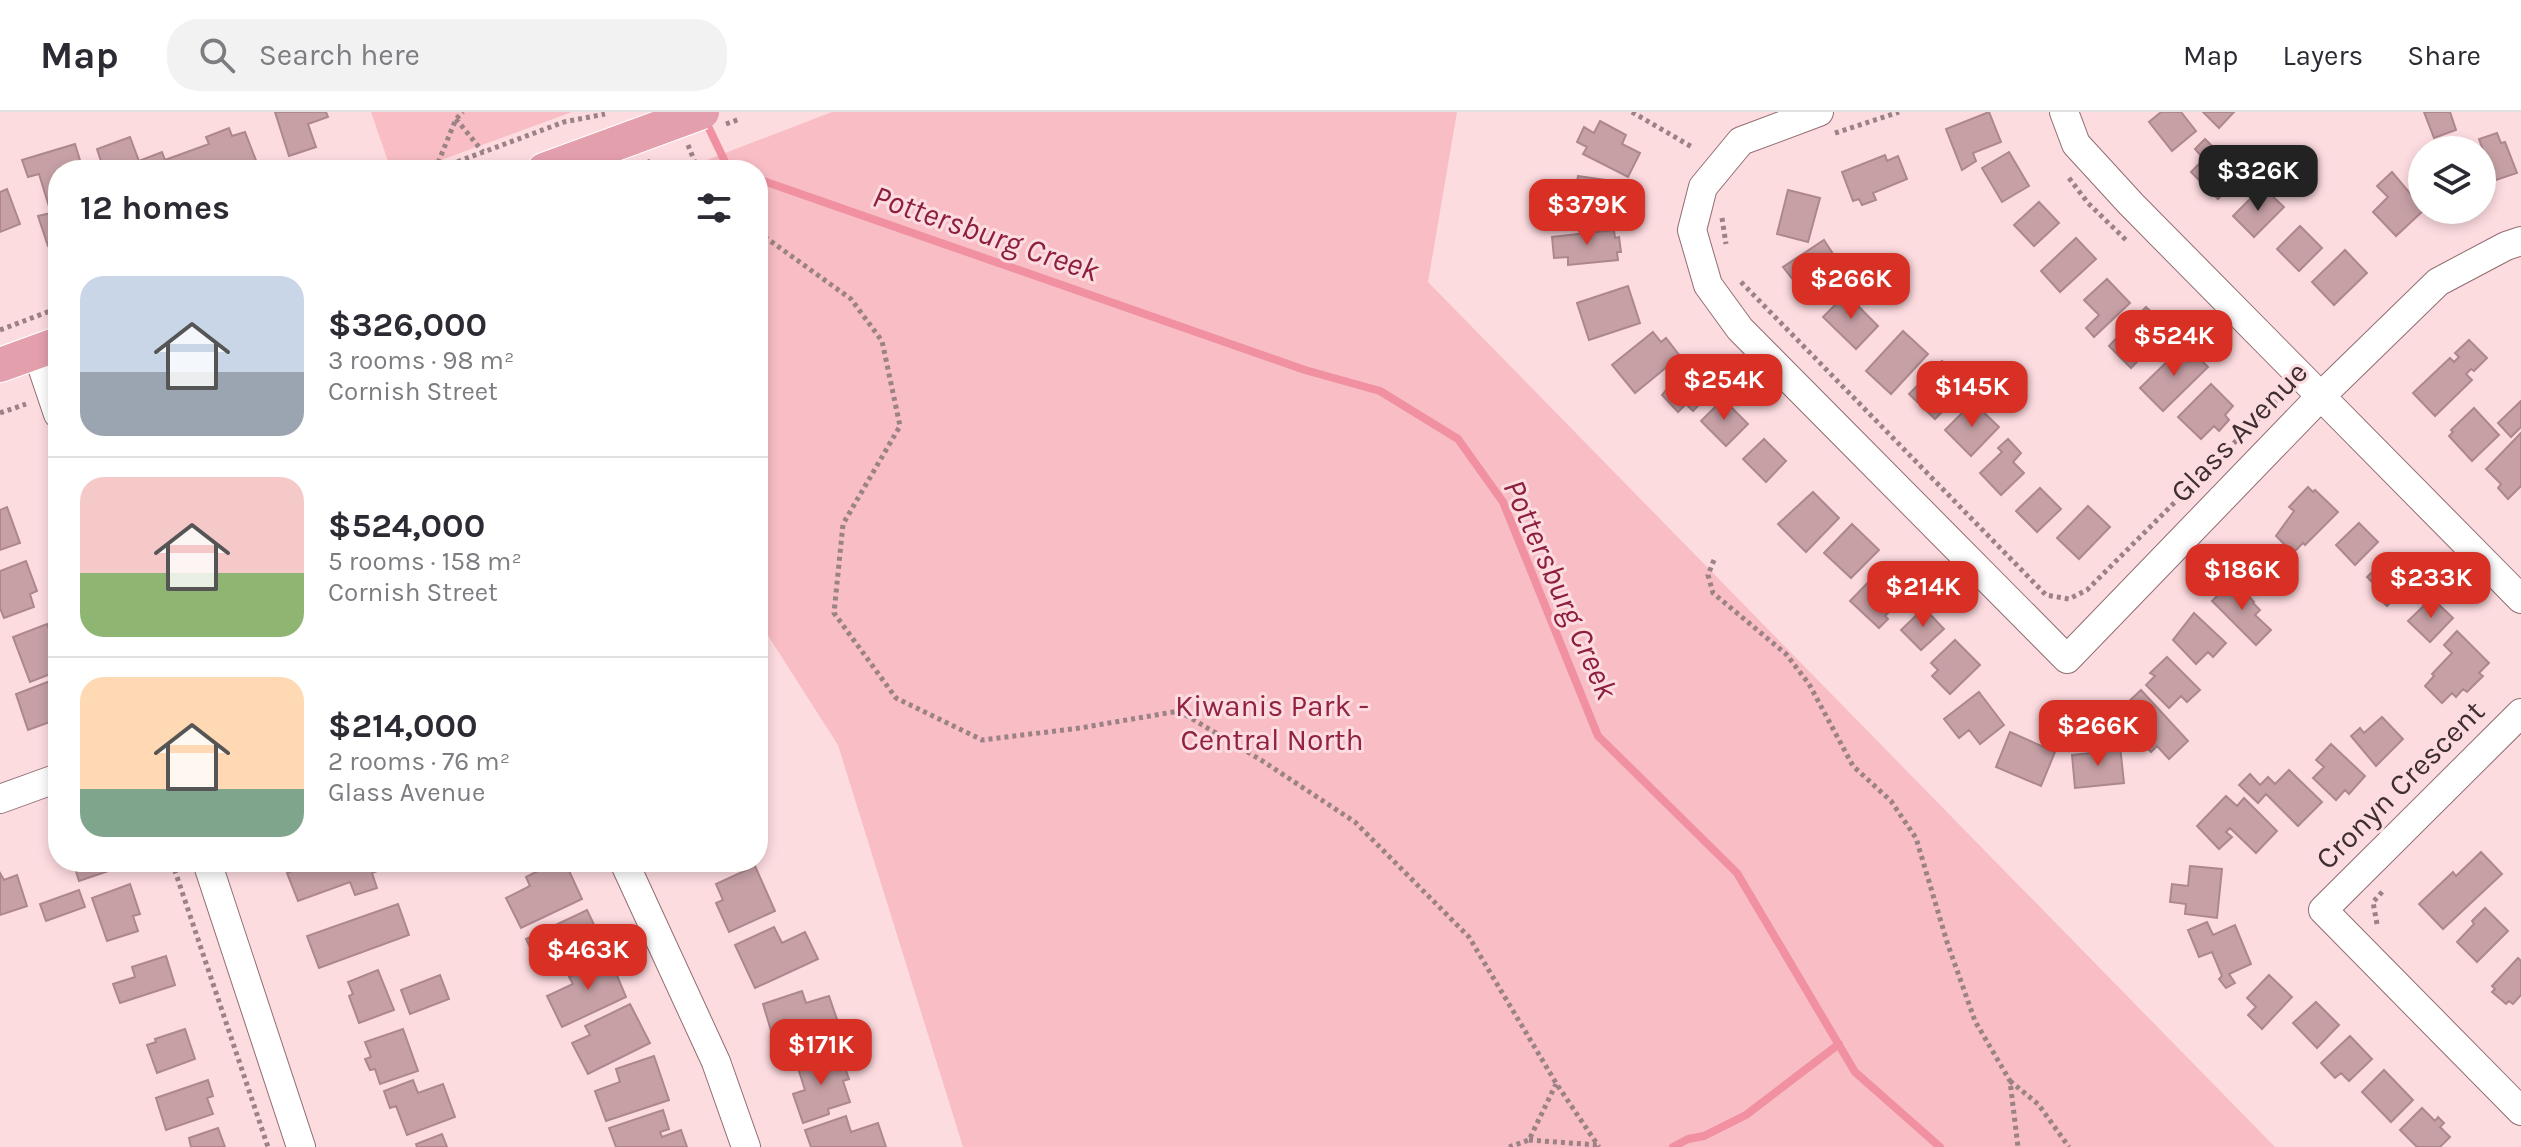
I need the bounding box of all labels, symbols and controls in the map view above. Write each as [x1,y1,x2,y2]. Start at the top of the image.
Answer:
search box [167,19,727,91]
text: Map [40,33,119,78]
icon: search [195,33,239,77]
text: Search here [259,37,420,73]
text: Map [2183,39,2238,72]
text: Layers [2282,39,2363,72]
text: Share [2407,39,2481,72]
map controls [2408,136,2496,224]
button: layers [2408,136,2496,224]
pin: $326K [2202,145,2314,213]
text: $326K [2217,155,2299,186]
water label: Pottersburg Creek [868,177,1104,290]
pin: $379K [1531,179,1643,247]
icon: filters [692,186,736,230]
text: 12 homes [80,188,230,228]
text: $379K [1547,189,1627,220]
pin: $266K [1795,253,1907,321]
text: $266K [1810,263,1892,294]
text: $326,000 [328,305,487,345]
icon: home [144,308,240,404]
pin: $524K [2118,310,2230,378]
text: $524K [2133,320,2215,351]
text: 3 rooms · 98 m² [328,345,514,376]
pin: $254K [1668,354,1780,422]
street label: Glass Avenue [2163,354,2315,510]
pin: $145K [1916,361,2028,429]
text: $254K [1683,364,1765,395]
text: $145K [1935,371,2009,402]
text: Cornish Street [328,376,498,407]
water label: Pottersburg Creek [1496,474,1626,705]
text: $524,000 [328,506,485,546]
icon: home [144,509,240,605]
pin: $186K [2186,544,2298,612]
text: 5 rooms · 158 m² [328,546,522,577]
pin: $233K [2375,552,2487,620]
text: $186K [2204,554,2280,585]
pin: $214K [1867,561,1979,629]
text: $233K [2390,562,2473,593]
text: $214K [1885,571,1961,602]
text: Cornish Street [328,577,498,608]
park label: Kiwanis Park - Central North [1175,688,1369,758]
street label: Cronyn Crescent [2308,693,2492,877]
pin: $266K [2042,700,2154,768]
text: $214,000 [328,706,477,746]
icon: home [144,709,240,805]
text: $266K [2057,710,2139,741]
text: 2 rooms · 76 m² [328,746,510,777]
text: Glass Avenue [328,777,485,808]
pin: $463K [532,924,644,992]
text: $463K [547,934,629,965]
pin: $171K [765,1019,877,1087]
text: $171K [788,1029,854,1060]

